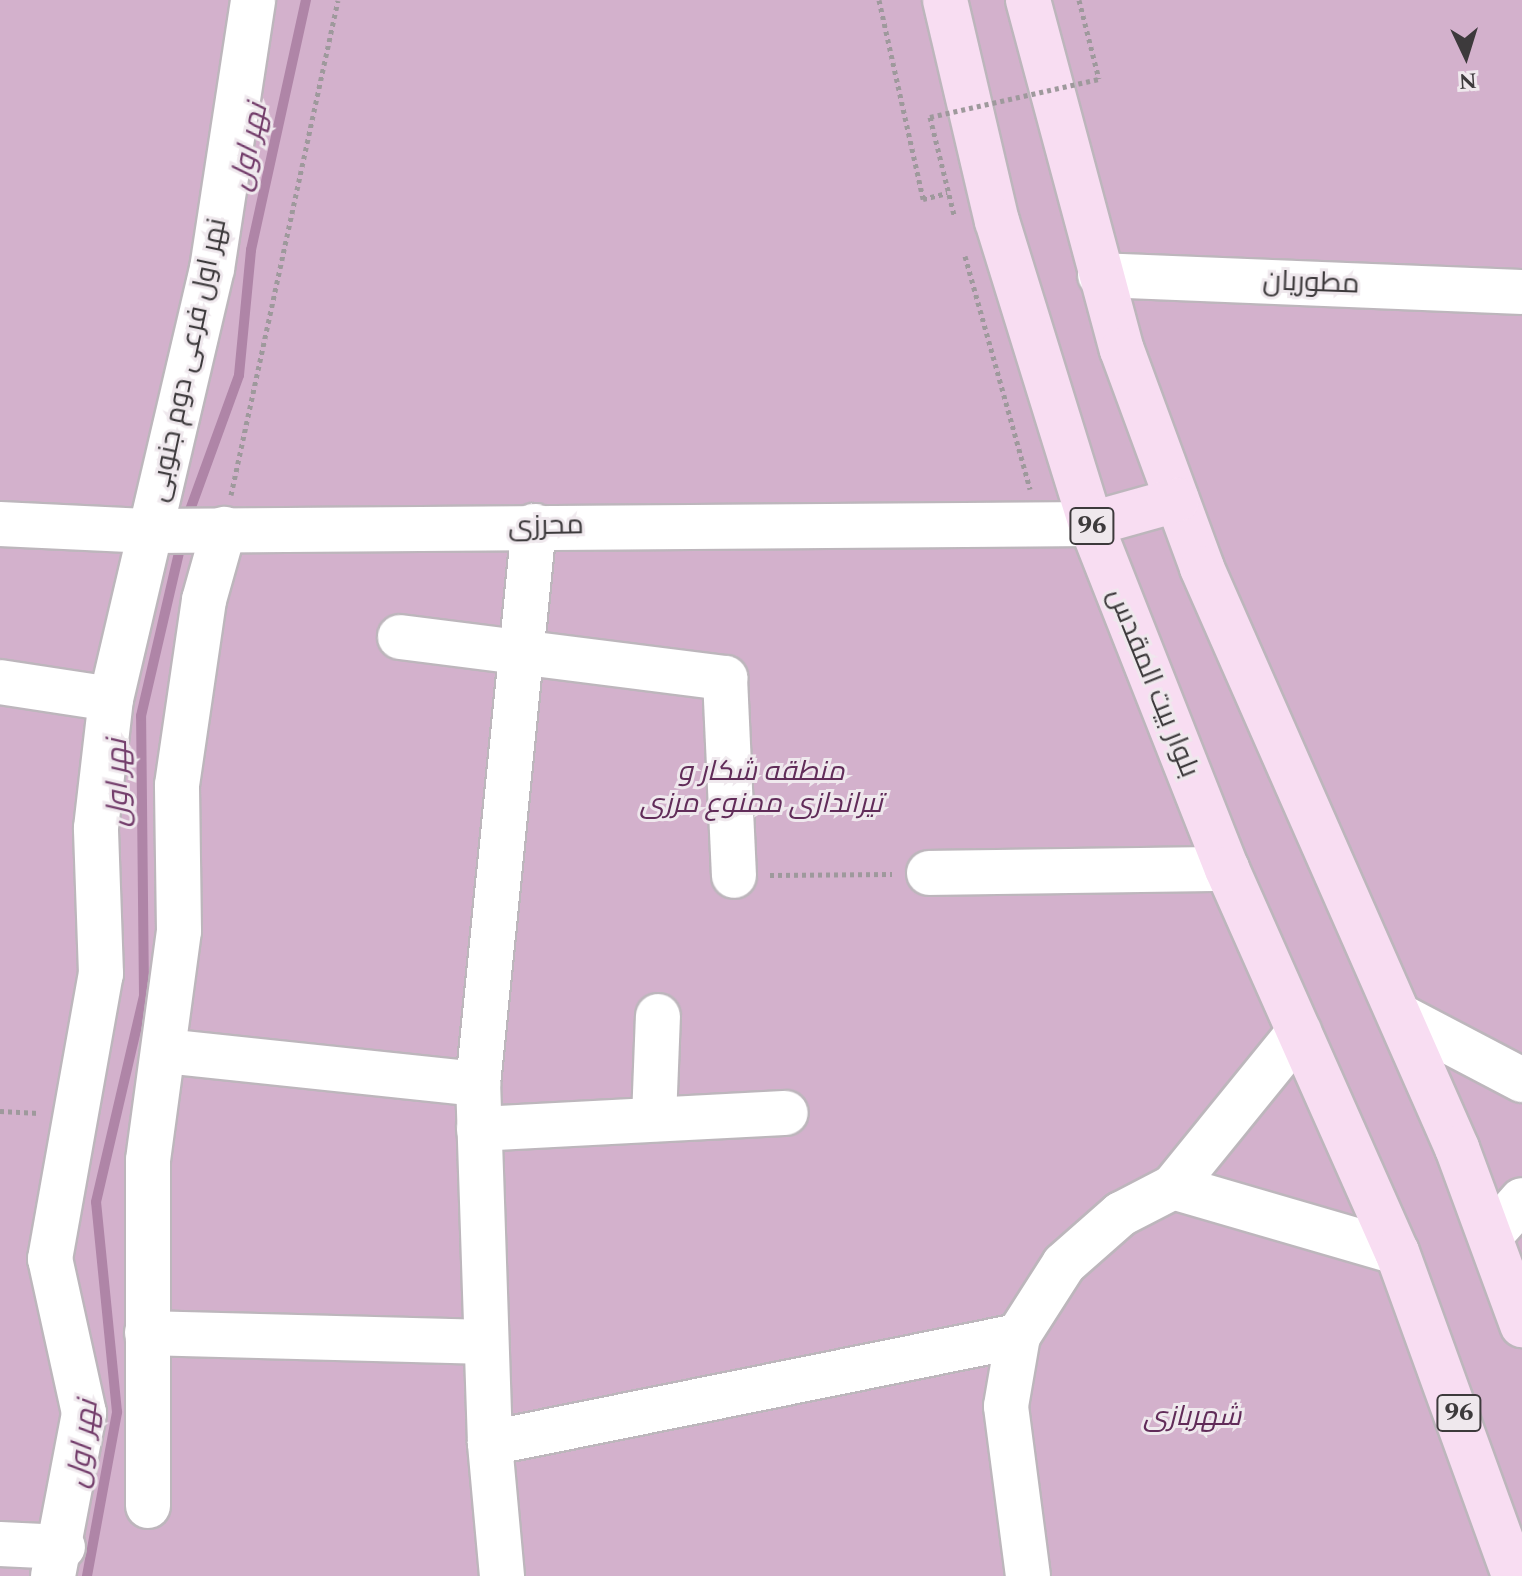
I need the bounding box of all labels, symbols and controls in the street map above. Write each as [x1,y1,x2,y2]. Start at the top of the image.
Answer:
north arrow [1426,16,1506,96]
text: N [1458,63,1478,98]
water label: نهر اول [222,100,276,194]
street label: نهر اول فرعی دوم جنوبی [142,215,234,505]
street label: مطوریان [1262,265,1360,301]
road number: 96 [1068,504,1116,548]
street label: محرزی [508,509,584,543]
street label: بلوار بیت المقدس [1100,584,1206,782]
water label: نهر اول [99,739,137,827]
park label: منطقه شکار و تیراندازی ممنوع مرزی [640,755,882,821]
road number: 96 [1435,1391,1483,1435]
water label: نهر اول [60,1398,106,1490]
park label: شهربازی [1143,1400,1241,1434]

